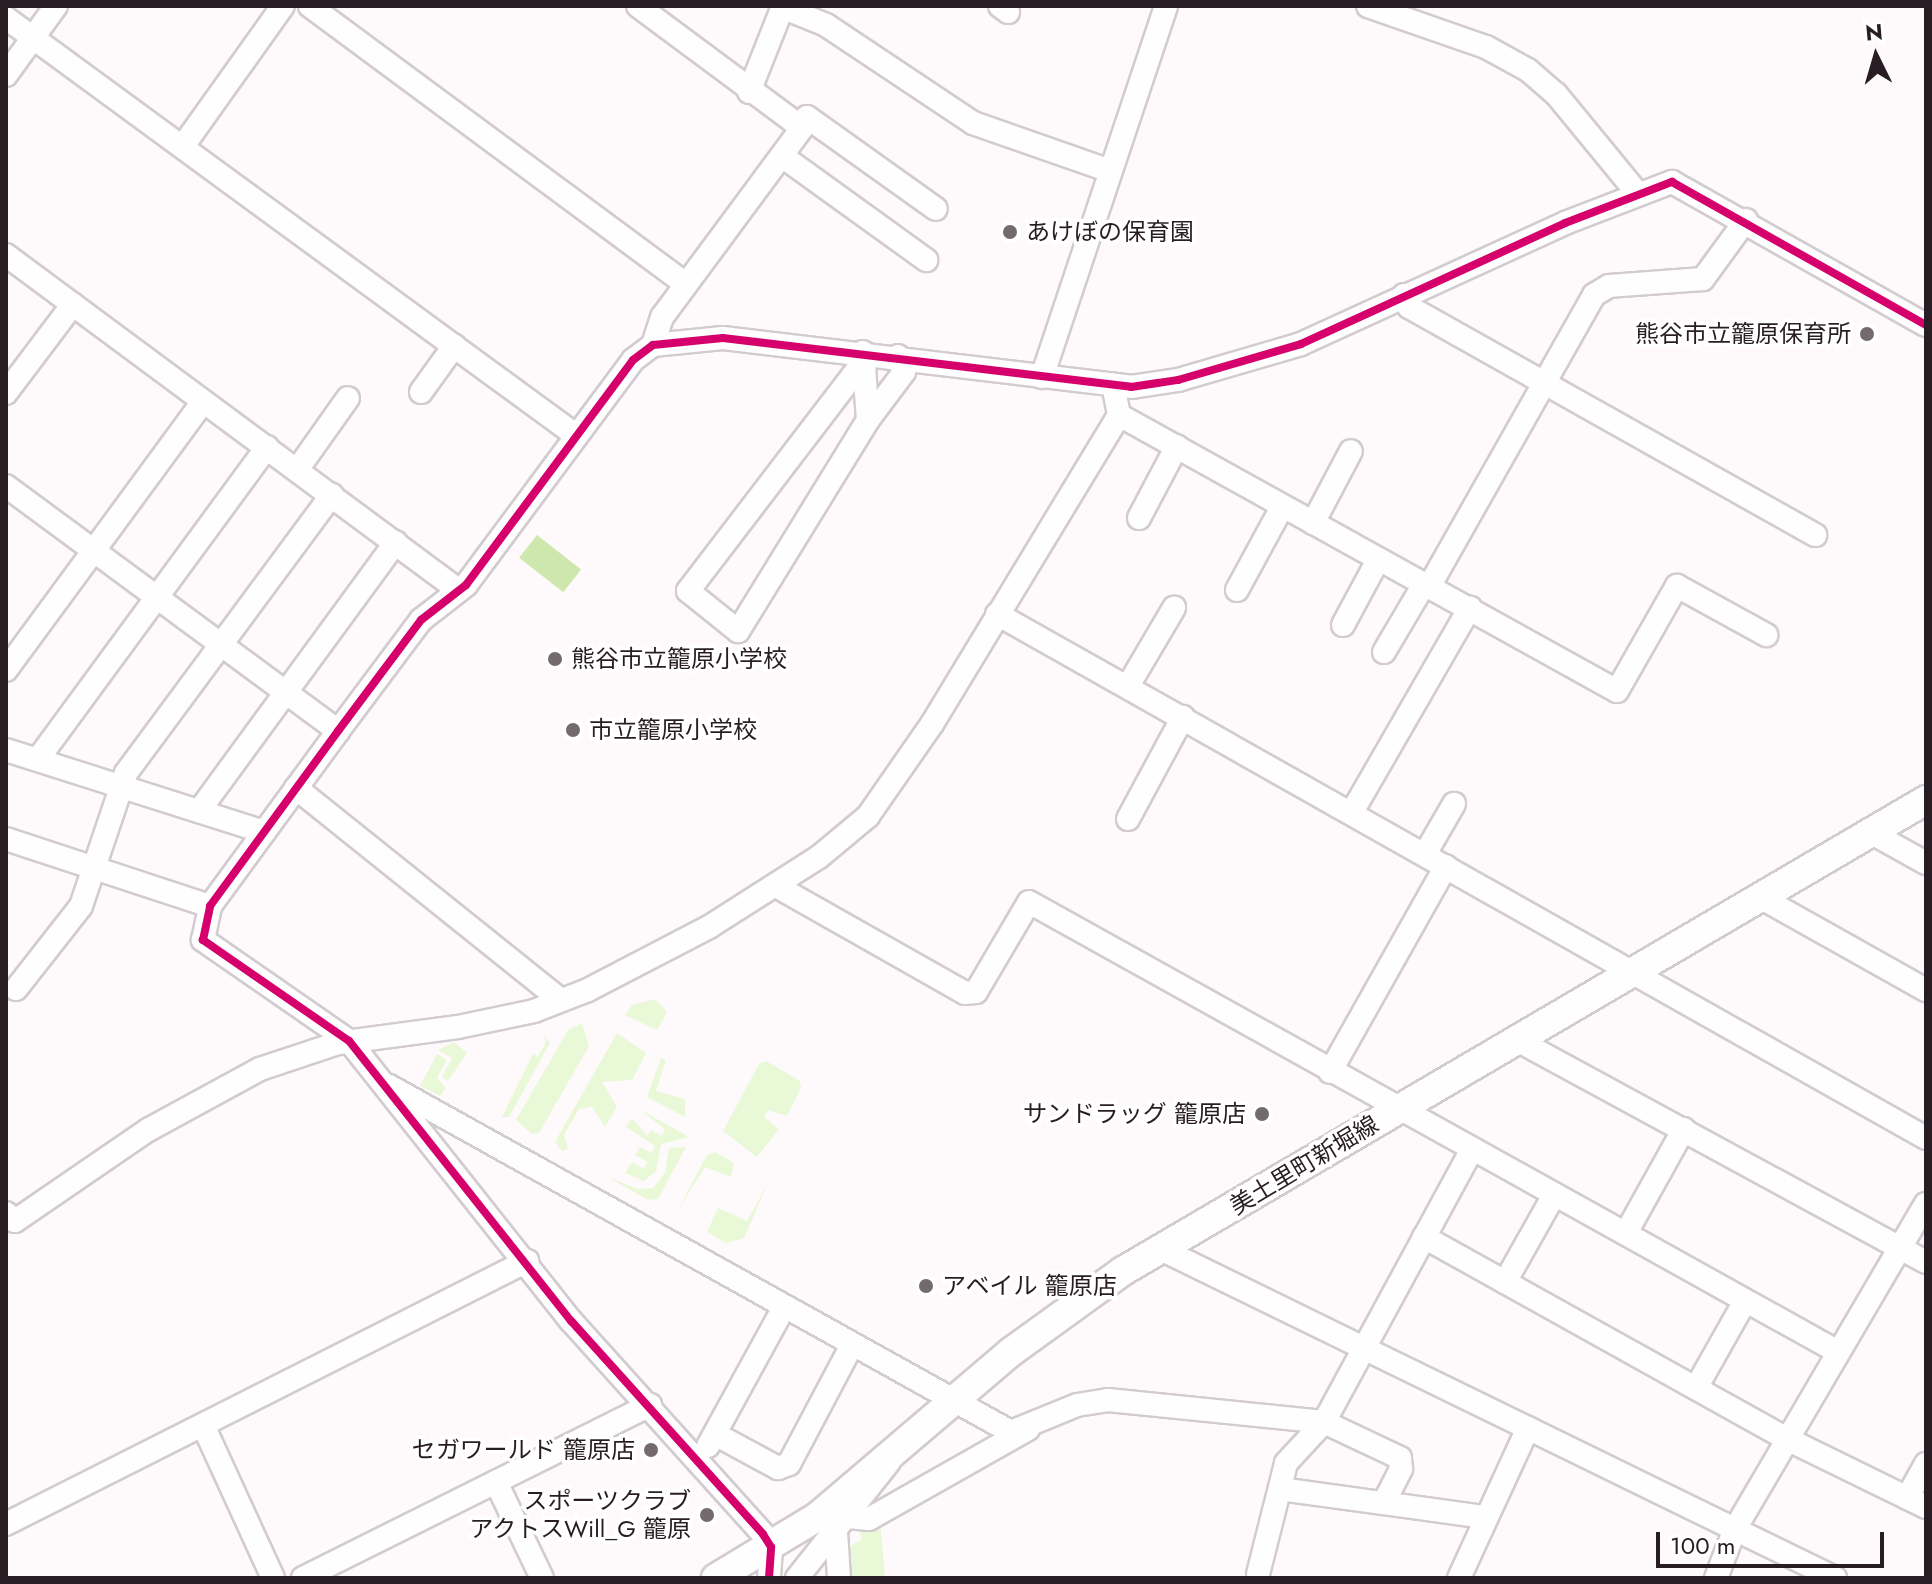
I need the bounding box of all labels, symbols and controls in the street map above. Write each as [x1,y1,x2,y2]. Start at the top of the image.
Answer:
text: N [1864,15,1884,49]
north arrow [1836,16,1916,96]
place label: あけぼの保育園 [1026,218,1194,246]
marker: あけぼの保育園 [1001,223,1019,241]
place label: 熊谷市立籠原保育所 [1635,320,1851,348]
marker: 熊谷市立籠原保育所 [1858,325,1876,343]
place label: 熊谷市立籠原小学校 [571,645,787,673]
marker: 熊谷市立籠原小学校 [546,650,564,668]
place label: 市立籠原小学校 [589,716,757,744]
marker: 市立籠原小学校 [564,721,582,739]
place label: サンドラッグ 籠原店 [1023,1100,1246,1128]
marker: サンドラッグ 籠原店 [1253,1105,1271,1123]
street label: 美土里町新堀線 [1225,1109,1383,1221]
place label: アベイル 籠原店 [942,1272,1117,1300]
marker: アベイル 籠原店 [917,1277,935,1295]
place label: セガワールド 籠原店 [412,1436,635,1464]
marker: セガワールド 籠原店 [642,1441,660,1459]
place label: スポーツクラブ アクトスWill_G 籠原 [468,1487,691,1543]
marker: スポーツクラブ アクトスWill_G 籠原 [698,1506,716,1524]
scale bar [1660,1516,1888,1566]
text: 100 m [1670,1528,1736,1563]

